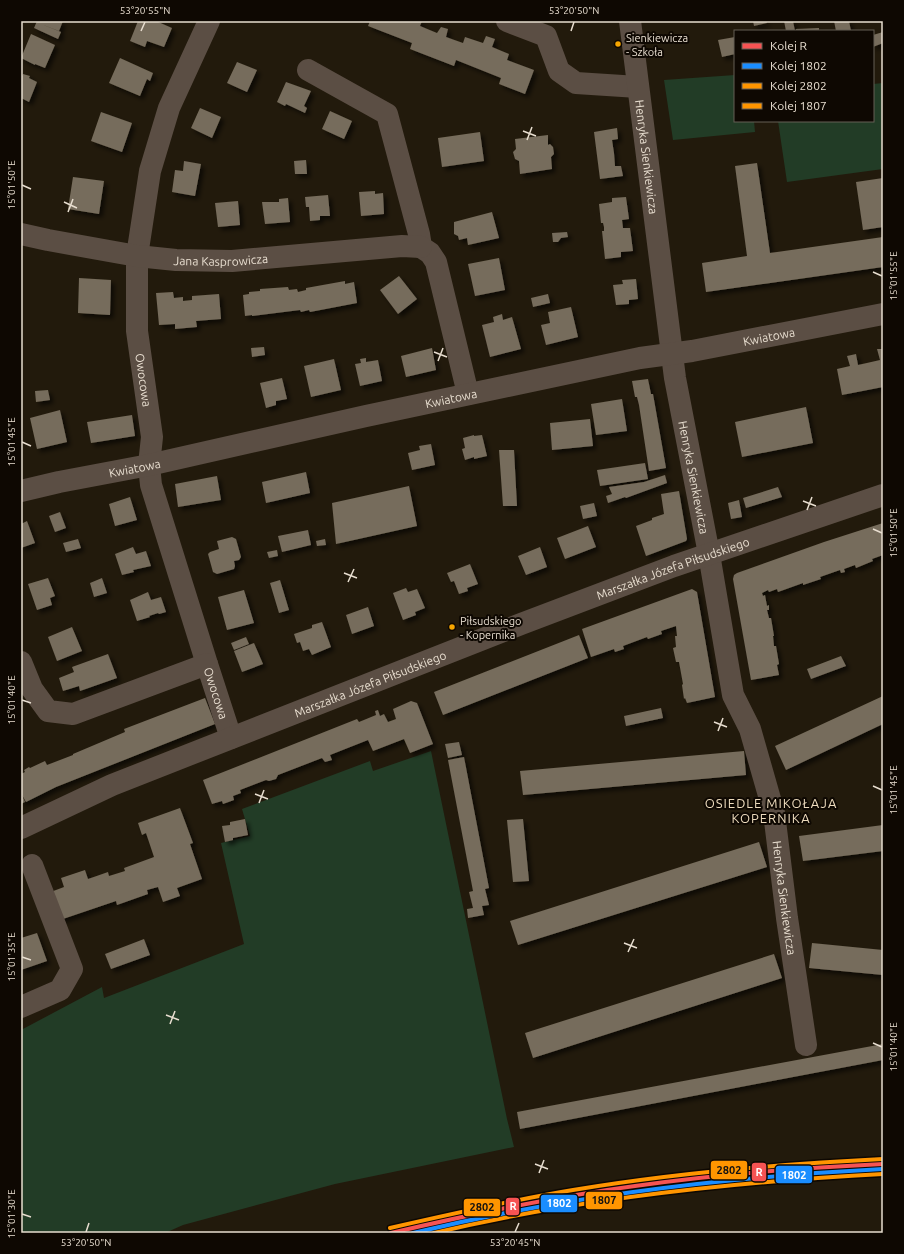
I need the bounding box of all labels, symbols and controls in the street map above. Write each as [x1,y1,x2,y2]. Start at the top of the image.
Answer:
text: 53°20'55"N [120,5,170,16]
text: 53°20'50"N [549,5,599,16]
legend [734,30,874,122]
place label: Sienkiewicza - Szkoła [626,32,688,58]
marker: Sienkiewicza - Szkoła [613,39,623,49]
text: Kolej R [770,39,808,52]
text: Kolej 1802 [770,59,827,72]
text: Kolej 2802 [770,79,827,92]
street label: Henryka Sienkiewicza [633,99,661,215]
text: Kolej 1807 [770,99,827,112]
text: 15°01'50"E [6,160,17,210]
street label: Jana Kasprowicza [173,251,268,268]
text: 15°01'55"E [888,251,899,301]
street label: Kwiatowa [742,325,796,347]
street label: Owocowa [134,352,154,407]
street label: Kwiatowa [424,386,478,410]
text: 15°01'45"E [6,417,17,467]
street label: Henryka Sienkiewicza [677,420,712,535]
street label: Kwiatowa [108,456,162,479]
text: 15°01'50"E [888,508,899,558]
street label: Marszałka Józefa Piłsudskiego [594,534,751,601]
place label: Piłsudskiego - Kopernika [460,615,522,641]
marker: Piłsudskiego - Kopernika [447,622,457,632]
street label: Marszałka Józefa Piłsudskiego [292,648,448,719]
street label: Owocowa [202,666,231,721]
text: 15°01'40"E [6,675,17,725]
text: 15°01'45"E [888,765,899,815]
district label: OSIEDLE MIKOŁAJA KOPERNIKA [705,796,837,825]
street label: Henryka Sienkiewicza [771,840,799,956]
text: 15°01'35"E [6,932,17,982]
text: 15°01'40"E [888,1022,899,1072]
line badge: 2802 [710,1160,748,1180]
line badge: R [751,1162,767,1182]
text: 2802 [717,1164,741,1176]
line badge: 1802 [775,1165,813,1184]
text: R [755,1166,763,1178]
text: 1802 [782,1169,806,1181]
text: 15°01'30"E [6,1189,17,1239]
line badge: 1807 [585,1191,623,1210]
line badge: 1802 [540,1194,578,1213]
text: 1807 [592,1194,616,1206]
line badge: R [505,1197,520,1216]
text: 1802 [547,1197,571,1209]
line badge: 2802 [463,1198,501,1217]
text: R [509,1200,517,1212]
text: 2802 [470,1201,494,1213]
text: 53°20'50"N [61,1237,111,1248]
text: 53°20'45"N [490,1237,540,1248]

